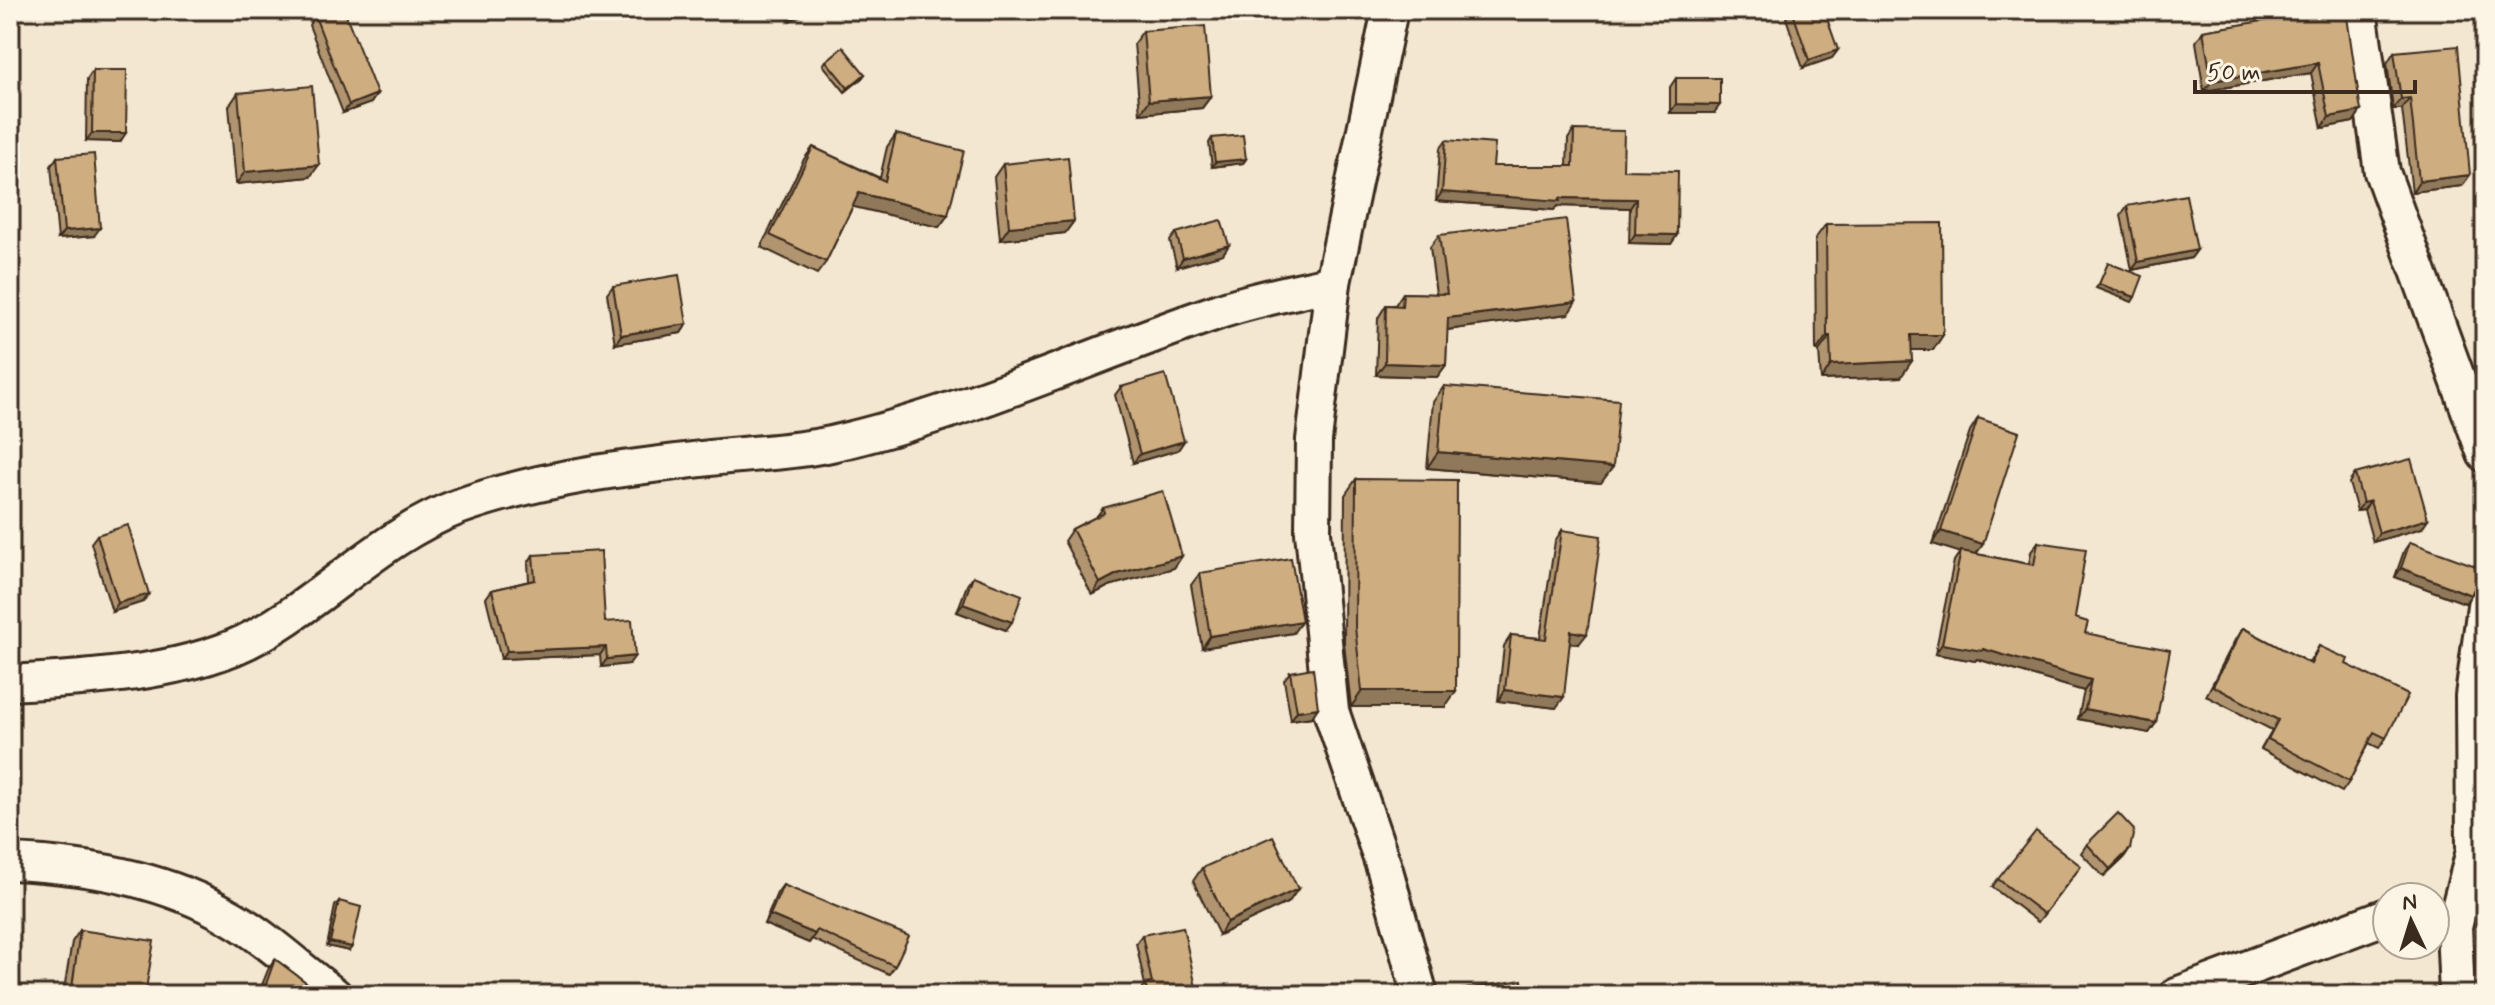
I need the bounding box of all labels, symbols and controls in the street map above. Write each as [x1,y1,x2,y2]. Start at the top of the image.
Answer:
scale bar [2195,44,2415,94]
text: 50 m [2207,58,2261,89]
north arrow [2371,881,2451,961]
text: N [2401,889,2418,918]

